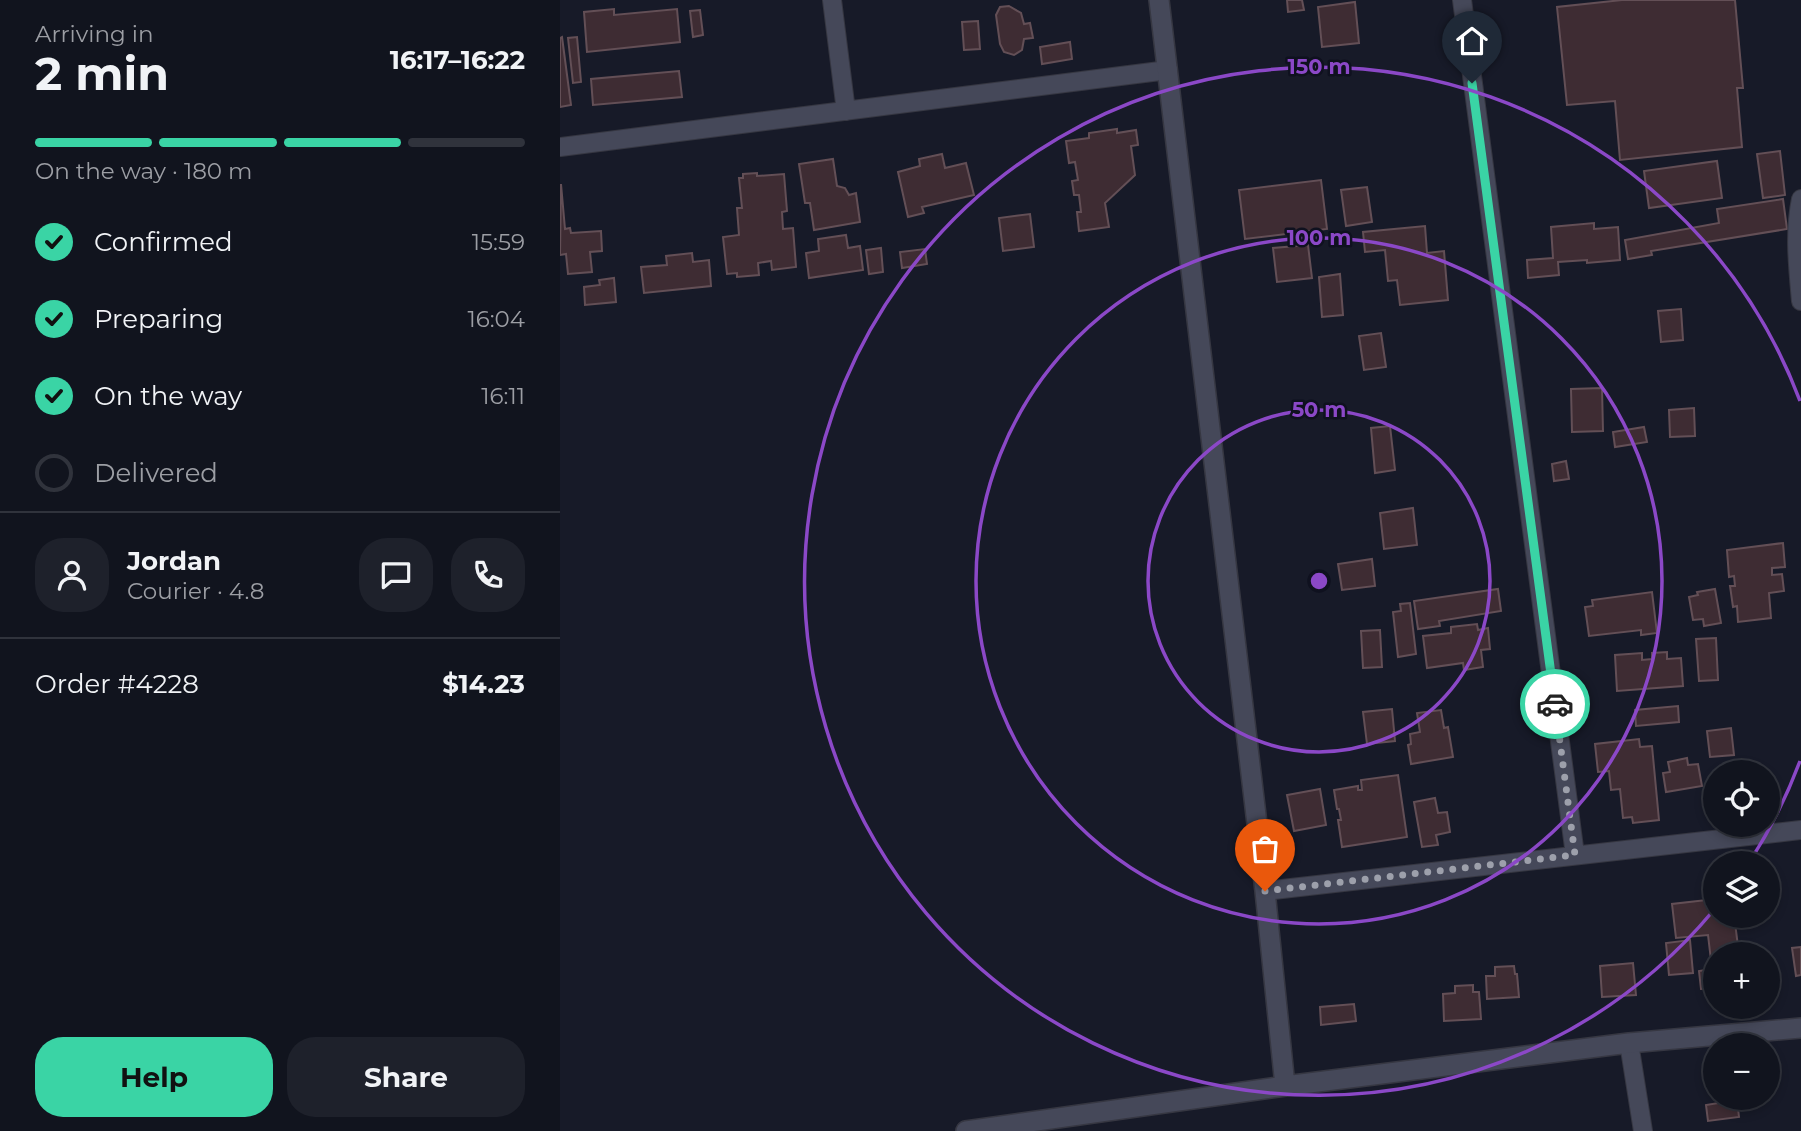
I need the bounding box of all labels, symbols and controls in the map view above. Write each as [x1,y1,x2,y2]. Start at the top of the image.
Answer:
pin [1442,11,1502,83]
text: Arriving in [35,20,154,48]
icon: home [1453,22,1491,60]
text: 16:17–16:22 [390,44,525,76]
text: 2 min [35,45,169,102]
text: 150 m [1288,54,1350,79]
text: On the way · 180 m [35,157,253,185]
icon: check [35,223,73,261]
text: 100 m [1287,225,1351,250]
text: Confirmed [94,226,233,258]
text: 15:59 [472,228,525,256]
icon: check [35,300,73,338]
text: Preparing [94,303,223,335]
text: 16:04 [467,305,525,333]
icon: check [35,377,73,415]
text: On the way [94,380,242,412]
text: 16:11 [481,382,525,410]
text: 50 m [1292,397,1346,422]
text: Delivered [94,457,218,489]
button: person [35,538,109,612]
button: chat [359,538,433,612]
button: phone [451,538,525,612]
text: Jordan [127,545,221,577]
centre of rings [1307,569,1331,593]
text: Courier · 4.8 [127,577,264,605]
text: Order #4228 [35,668,199,700]
text: $14.23 [442,668,525,700]
courier [1520,669,1590,739]
icon: car [1536,685,1574,723]
map controls [1703,760,1780,1110]
button: locate [1703,760,1780,837]
pin [1235,819,1295,891]
icon: bag [1246,830,1284,868]
button: layers [1703,851,1780,928]
button: + [1703,942,1780,1019]
button: − [1703,1033,1780,1110]
button: Help [35,1037,273,1117]
button: Share [287,1037,525,1117]

